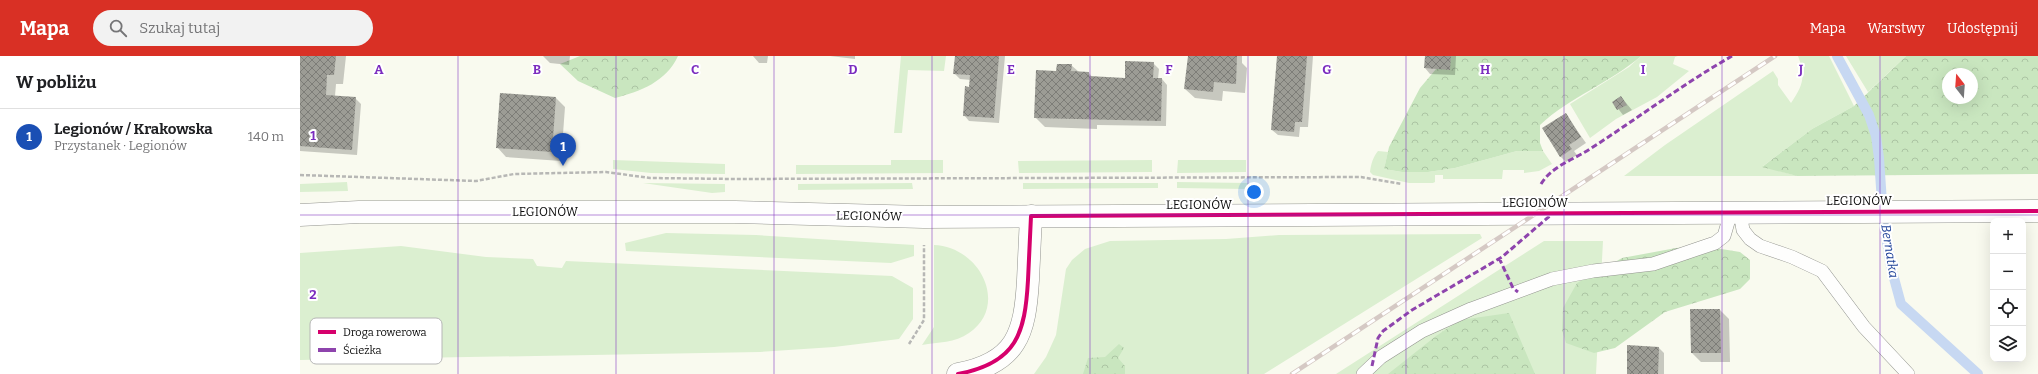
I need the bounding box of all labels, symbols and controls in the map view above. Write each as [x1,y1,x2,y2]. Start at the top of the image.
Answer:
search box [93,10,373,46]
text: Mapa [20,17,69,40]
icon: search [107,17,129,39]
text: Szukaj tutaj [139,19,220,37]
text: Mapa [1810,20,1846,37]
text: Warstwy [1868,20,1925,37]
text: Udostępnij [1947,20,2018,37]
text: A [374,62,384,77]
text: B [533,62,541,77]
text: C [691,62,699,77]
text: D [848,62,858,77]
text: E [1007,62,1015,77]
text: F [1165,62,1173,77]
text: G [1322,62,1332,77]
text: H [1480,62,1490,77]
text: I [1641,62,1646,77]
text: J [1798,62,1804,77]
north arrow [1942,68,1978,104]
text: W pobliżu [16,72,97,93]
text: Legionów / Krakowska [54,120,213,138]
text: 1 [310,128,316,143]
text: 1 [26,129,32,144]
text: 140 m [248,129,284,144]
pin: 1 [550,133,576,166]
text: Przystanek · Legionów [54,138,187,153]
your location [1244,182,1264,202]
street label: LEGIONÓW [1826,193,1893,208]
street label: LEGIONÓW [1502,195,1569,210]
street label: LEGIONÓW [1166,197,1233,212]
street label: LEGIONÓW [512,204,579,219]
street label: LEGIONÓW [836,207,903,224]
map controls [1990,218,2026,362]
button: + [1990,218,2026,254]
water label: Bernatka [1878,223,1902,279]
button: − [1990,254,2026,290]
text: 2 [309,287,317,302]
button: locate [1990,290,2026,326]
legend [310,318,442,364]
text: Droga rowerowa [343,326,427,339]
button: layers [1990,326,2026,362]
text: Ścieżka [343,343,381,357]

